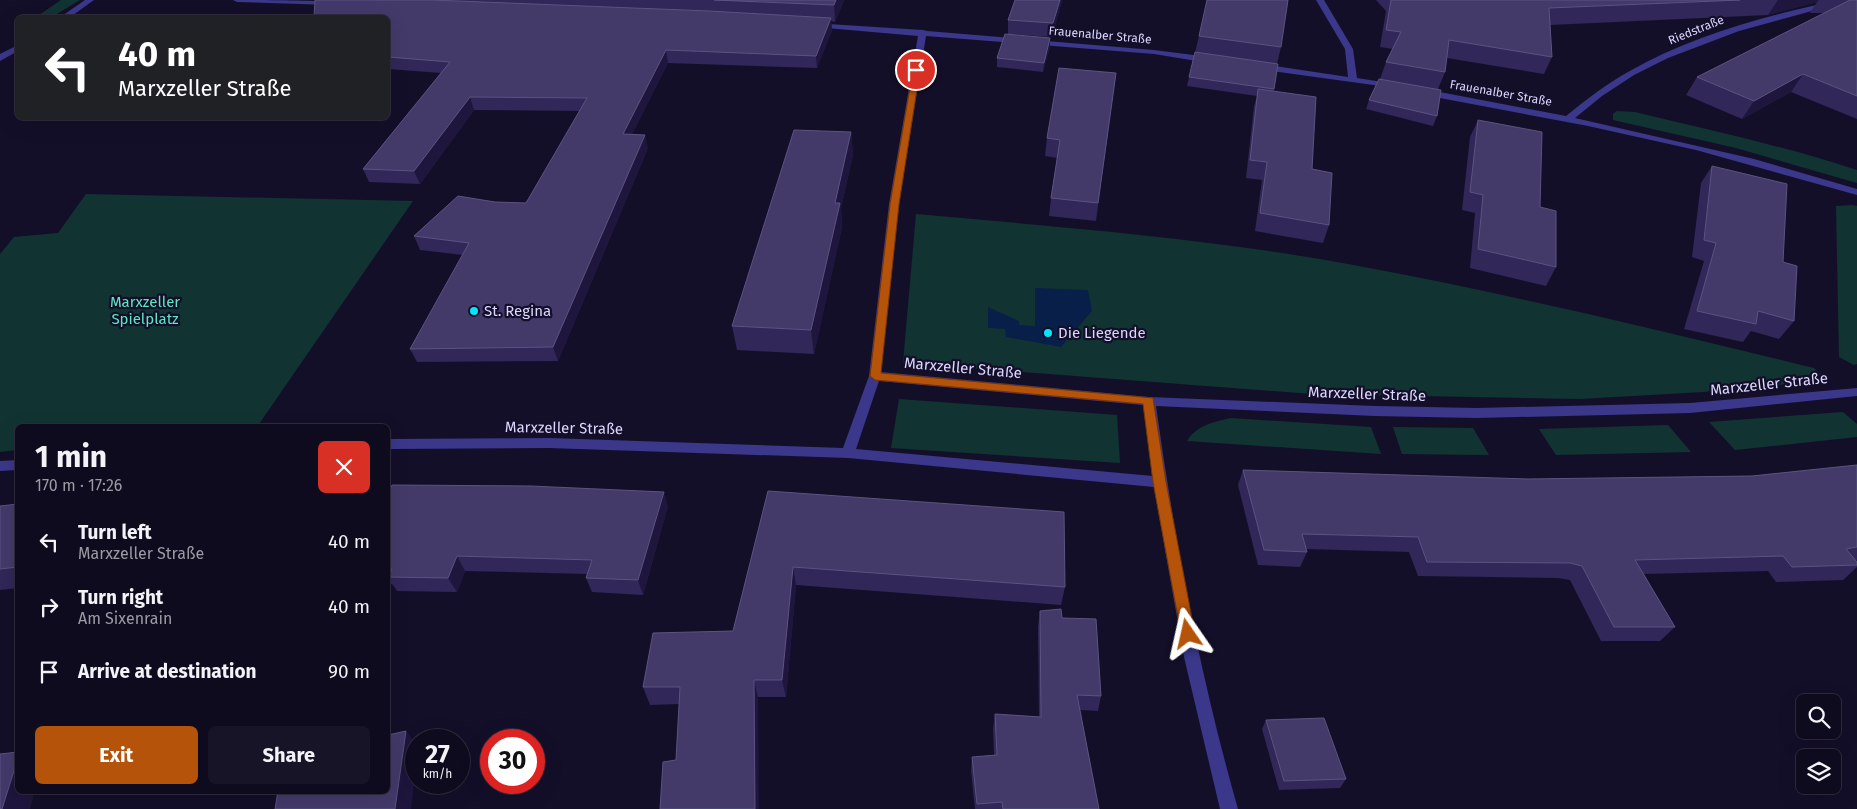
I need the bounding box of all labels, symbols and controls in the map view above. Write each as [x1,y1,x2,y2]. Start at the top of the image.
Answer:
street label: Riedstraße [1666,13,1726,47]
street label: Frauenalber Straße [1048,24,1152,46]
text: 40 m [118,33,196,75]
icon: left [35,35,100,100]
pin [895,49,937,91]
icon: arrive [902,56,930,84]
text: Marxzeller Straße [118,75,291,102]
street label: Frauenalber Straße [1449,77,1553,109]
park label: Marxzeller Spielplatz [110,293,180,328]
place label: St. Regina [484,302,551,320]
marker: St. Regina [468,305,480,317]
place label: Die Liegende [1058,324,1146,342]
marker: Die Liegende [1042,327,1054,339]
street label: Marxzeller Straße [903,354,1023,382]
street label: Marxzeller Straße [1709,369,1829,399]
street label: Marxzeller Straße [1308,383,1426,405]
street label: Marxzeller Straße [505,418,623,438]
text: 1 min [35,439,107,475]
button: close [318,441,370,493]
text: 170 m · 17:26 [35,476,122,495]
text: Turn left [78,521,152,544]
icon: left [35,528,63,556]
text: 40 m [328,530,370,553]
text: Marxzeller Straße [78,544,204,563]
text: Turn right [78,586,163,609]
icon: right [35,593,63,621]
text: 40 m [328,595,370,618]
position arrow [1161,607,1213,659]
text: Am Sixenrain [78,609,172,628]
icon: arrive [35,658,63,686]
text: Arrive at destination [78,660,257,683]
text: 90 m [328,660,370,683]
map controls [1796,694,1841,794]
button: search [1796,694,1841,739]
button: Exit [35,726,198,784]
button: Share [208,726,370,784]
speed limit sign: 30 [480,729,545,794]
text: 27 [425,740,450,770]
button: layers [1796,749,1841,794]
text: km/h [423,767,452,781]

